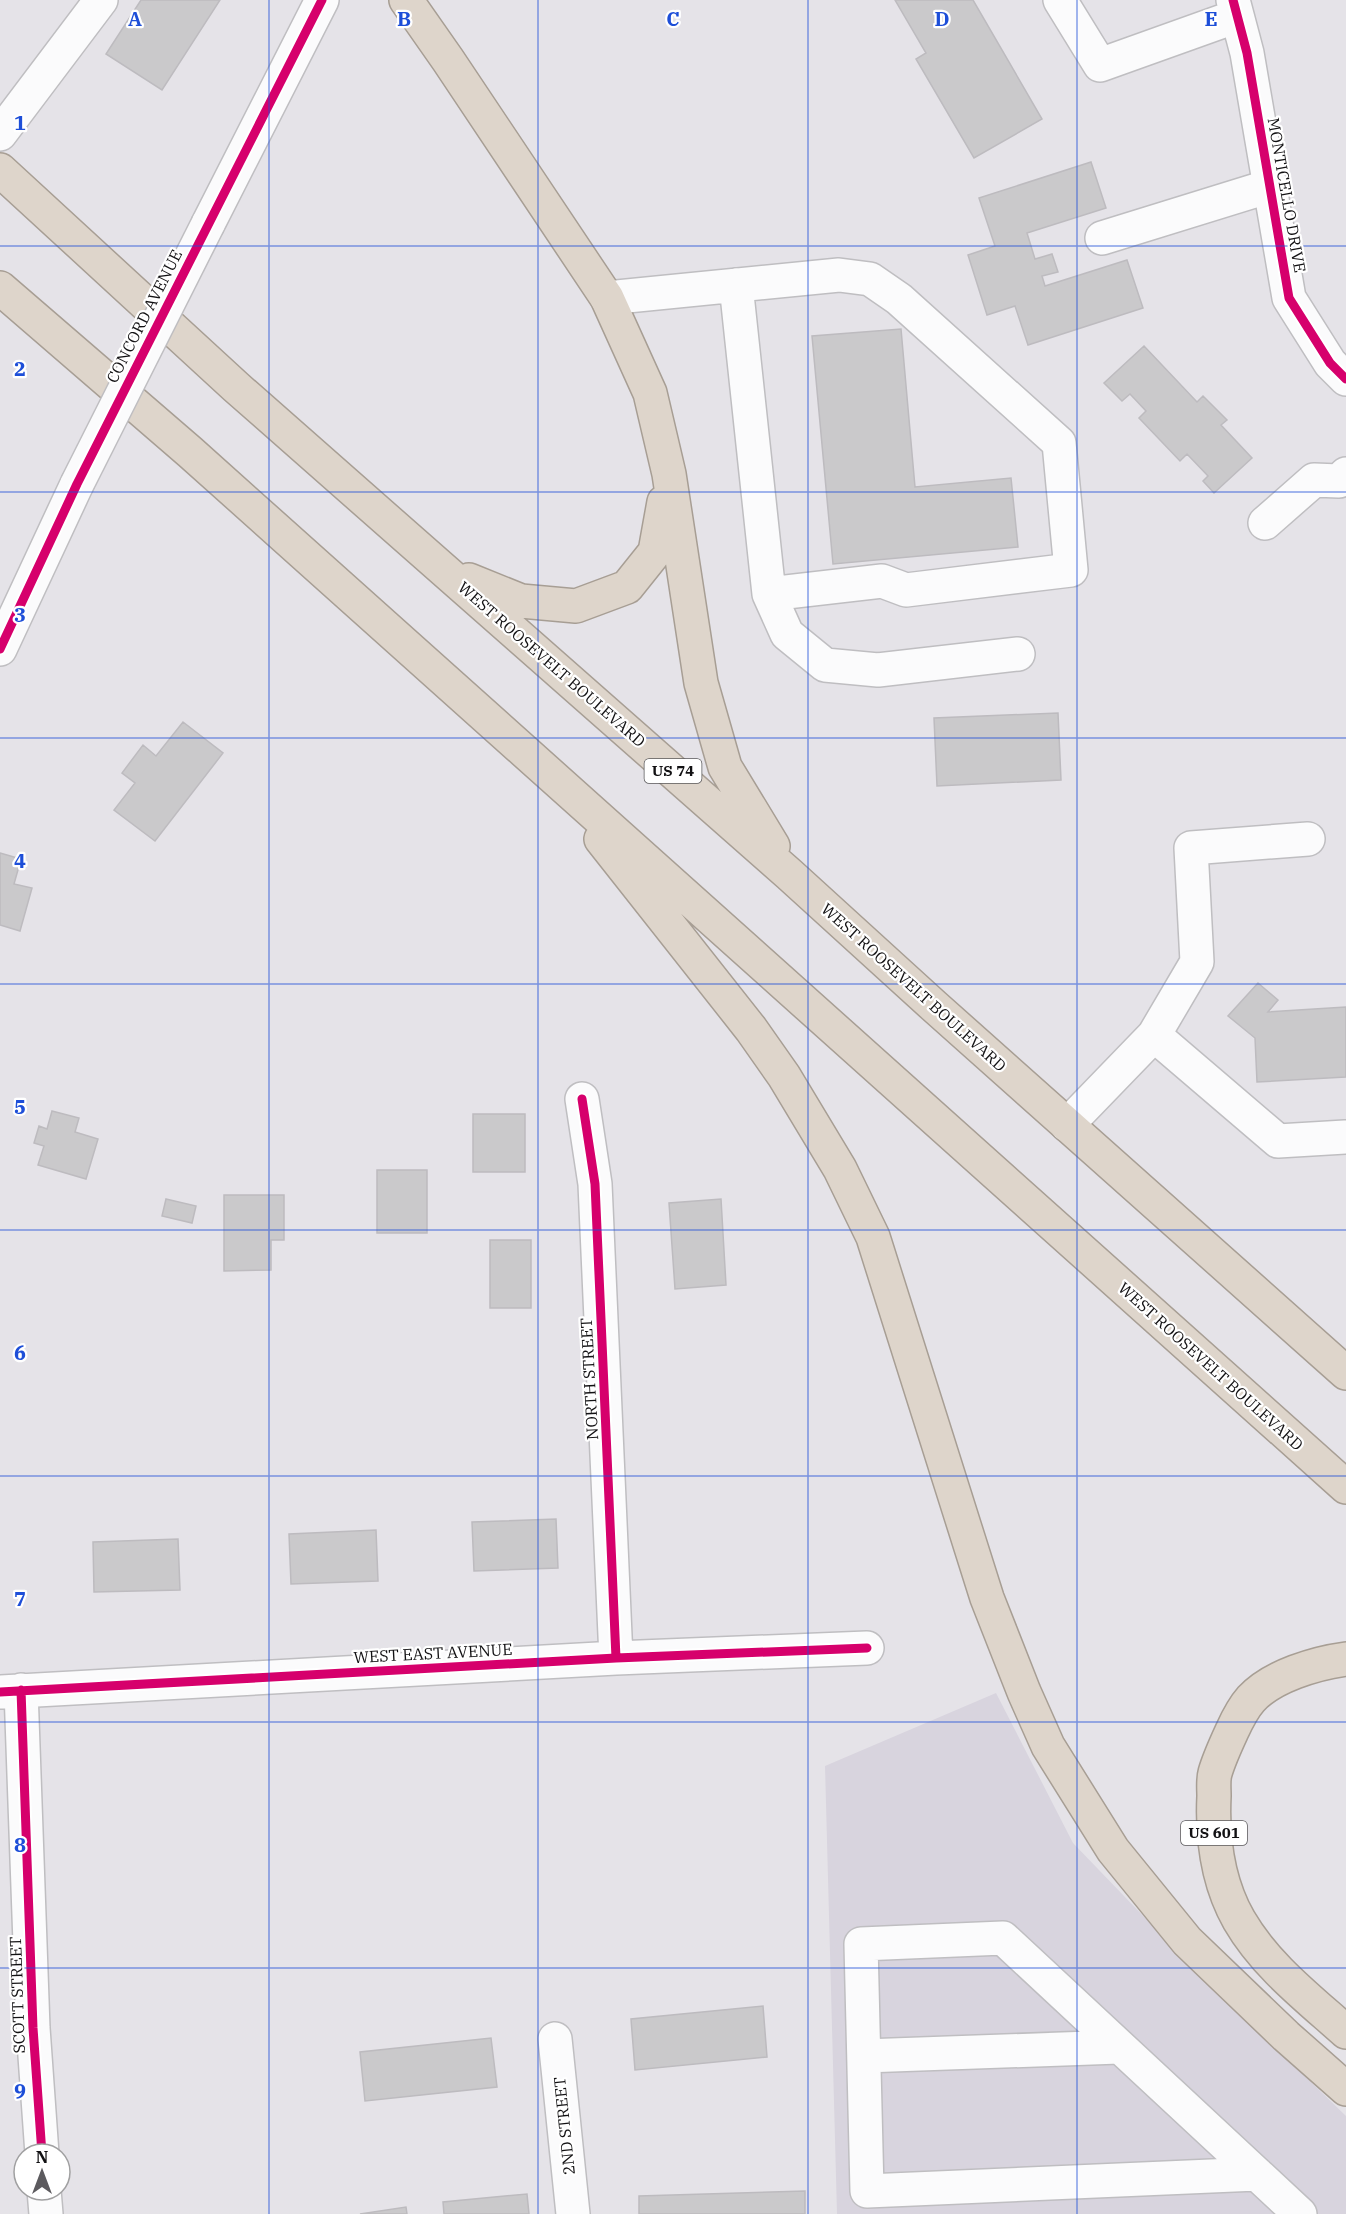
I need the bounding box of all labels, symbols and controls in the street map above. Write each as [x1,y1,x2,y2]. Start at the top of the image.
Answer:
text: A [128,5,142,32]
text: B [397,5,411,32]
text: C [666,5,680,32]
text: D [934,5,950,32]
text: E [1204,5,1218,32]
text: 1 [14,109,26,136]
street label: MONTICELLO DRIVE [1264,116,1310,274]
street label: CONCORD AVENUE [102,246,186,386]
text: 2 [14,355,26,382]
street label: WEST ROOSEVELT BOULEVARD [454,577,650,751]
text: 3 [14,601,26,628]
road number: US 74 [644,759,702,783]
text: 4 [14,847,26,874]
street label: WEST ROOSEVELT BOULEVARD [817,899,1011,1075]
text: 5 [14,1093,26,1120]
street label: WEST ROOSEVELT BOULEVARD [1114,1278,1308,1454]
street label: NORTH STREET [576,1317,602,1441]
text: 6 [14,1339,26,1366]
text: 7 [14,1585,26,1612]
street label: WEST EAST AVENUE [353,1639,513,1667]
road number: US 601 [1181,1821,1247,1845]
text: 8 [14,1831,26,1858]
street label: SCOTT STREET [5,1936,29,2054]
street label: 2ND STREET [549,2076,579,2176]
text: 9 [14,2077,26,2104]
north arrow [12,2142,72,2202]
text: N [36,2147,48,2167]

